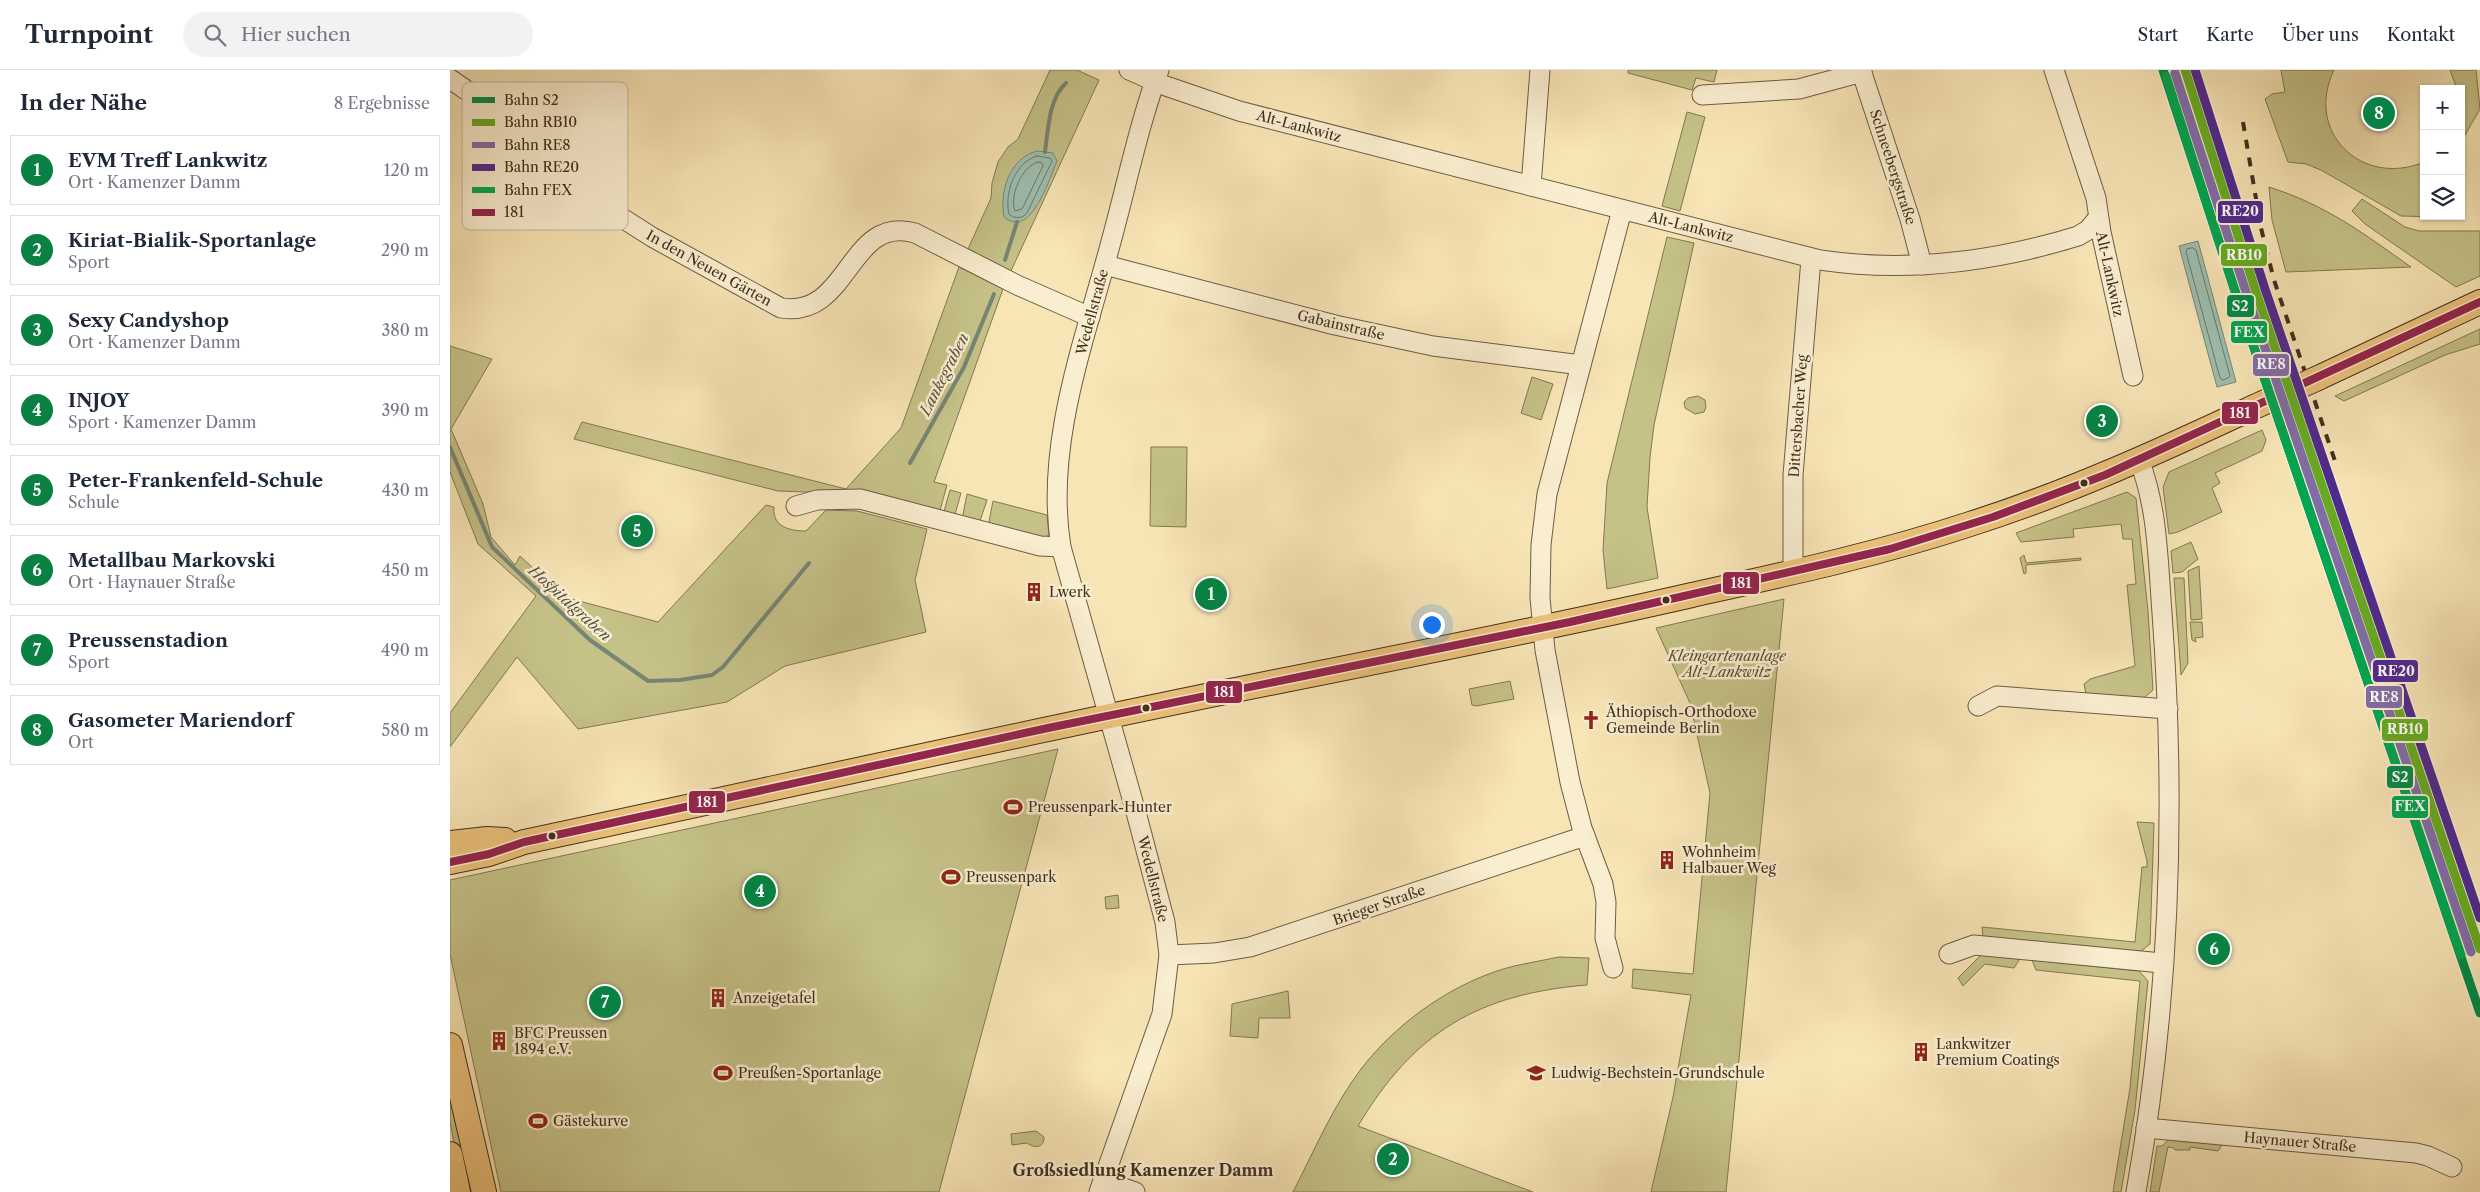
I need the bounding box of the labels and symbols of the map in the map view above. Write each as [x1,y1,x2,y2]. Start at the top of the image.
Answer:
legend [462,82,628,230]
text: Bahn S2 [504,91,559,109]
pin: 8 [2363,94,2395,132]
street label: Alt-Lankwitz [1254,106,1343,146]
street label: Schneebergstraße [1866,107,1920,227]
text: Bahn RB10 [504,113,577,131]
text: Bahn RE8 [504,136,571,154]
text: Bahn RE20 [504,158,579,176]
text: Bahn FEX [504,181,573,199]
line badge: RE20 [2217,200,2264,224]
text: RE20 [2221,202,2259,220]
text: 181 [504,203,524,221]
street label: Alt-Lankwitz [1646,208,1735,246]
street label: In den Neuen Gärten [643,226,775,310]
street label: Alt-Lankwitz [2092,229,2128,318]
line badge: RB10 [2220,243,2268,267]
text: RB10 [2226,246,2262,264]
street label: Wedellstraße [1072,267,1112,358]
line badge: S2 [2226,294,2255,318]
text: S2 [2231,297,2249,315]
street label: Gabainstraße [1295,306,1387,344]
line badge: FEX [2230,320,2268,344]
text: FEX [2233,323,2265,341]
water label: Lankegraben [915,330,973,419]
street label: Dittersbacher Weg [1785,353,1811,478]
line badge: RE8 [2252,353,2290,377]
text: RE8 [2256,355,2286,373]
line badge: 181 [2221,401,2259,425]
pin: 3 [2086,402,2118,440]
text: 181 [2229,404,2251,422]
unlabelled marker [2079,478,2089,488]
pin: 5 [621,512,653,550]
water label: Hospitalgraben [524,560,615,645]
line badge: 181 [1722,571,1760,595]
text: 181 [1730,574,1752,592]
pin: 1 [1195,575,1227,613]
building icon: Lwerk [1023,581,1045,603]
place label: Lwerk [1049,583,1092,601]
unlabelled marker [1661,595,1671,605]
your location [1419,612,1445,638]
park label: Kleingartenanlage Alt-Lankwitz [1667,647,1787,681]
line badge: RE20 [2372,659,2419,683]
text: RE20 [2377,662,2415,680]
line badge: 181 [1205,680,1243,704]
text: 181 [1213,683,1235,701]
line badge: RE8 [2365,685,2403,709]
text: RE8 [2369,688,2399,706]
unlabelled marker [1141,703,1151,713]
place label: Äthiopisch-Orthodoxe Gemeinde Berlin [1605,703,1757,737]
church icon: Äthiopisch-Orthodoxe Gemeinde Berlin [1580,709,1602,731]
line badge: RB10 [2381,718,2429,742]
text: RB10 [2387,720,2423,738]
line badge: S2 [2386,765,2414,789]
text: S2 [2391,768,2409,786]
line badge: 181 [688,790,726,814]
text: 181 [696,793,718,811]
line badge: FEX [2391,795,2429,819]
sports icon: Preussenpark-Hunter [1002,796,1024,818]
text: FEX [2394,797,2426,815]
place label: Preussenpark-Hunter [1028,798,1172,816]
unlabelled marker [547,831,557,841]
street label: Wedellstraße [1133,833,1172,924]
place label: Wohnheim Halbauer Weg [1681,843,1777,877]
building icon: Wohnheim Halbauer Weg [1656,849,1678,871]
sports icon: Preussenpark [940,866,962,888]
place label: Preussenpark [966,868,1057,886]
pin: 4 [744,872,776,910]
street label: Brieger Straße [1331,881,1428,929]
pin: 6 [2198,930,2230,968]
pin: 7 [589,983,621,1021]
building icon: Anzeigetafel [707,987,729,1009]
place label: Anzeigetafel [732,989,816,1007]
place label: BFC Preussen 1894 e.V. [514,1024,608,1058]
building icon: BFC Preussen 1894 e.V. [488,1030,510,1052]
place label: Lankwitzer Premium Coatings [1936,1035,2060,1069]
building icon: Lankwitzer Premium Coatings [1910,1041,1932,1063]
sports icon: Preußen-Sportanlage [712,1062,734,1084]
school or university icon: Ludwig-Bechstein-Grundschule [1525,1062,1547,1084]
place label: Preußen-Sportanlage [738,1064,882,1082]
place label: Ludwig-Bechstein-Grundschule [1551,1064,1765,1082]
sports icon: Gästekurve [527,1110,549,1132]
place label: Gästekurve [553,1112,628,1130]
street label: Haynauer Straße [2243,1128,2357,1156]
pin: 2 [1377,1140,1409,1178]
district label: Großsiedlung Kamenzer Damm [1013,1160,1273,1180]

